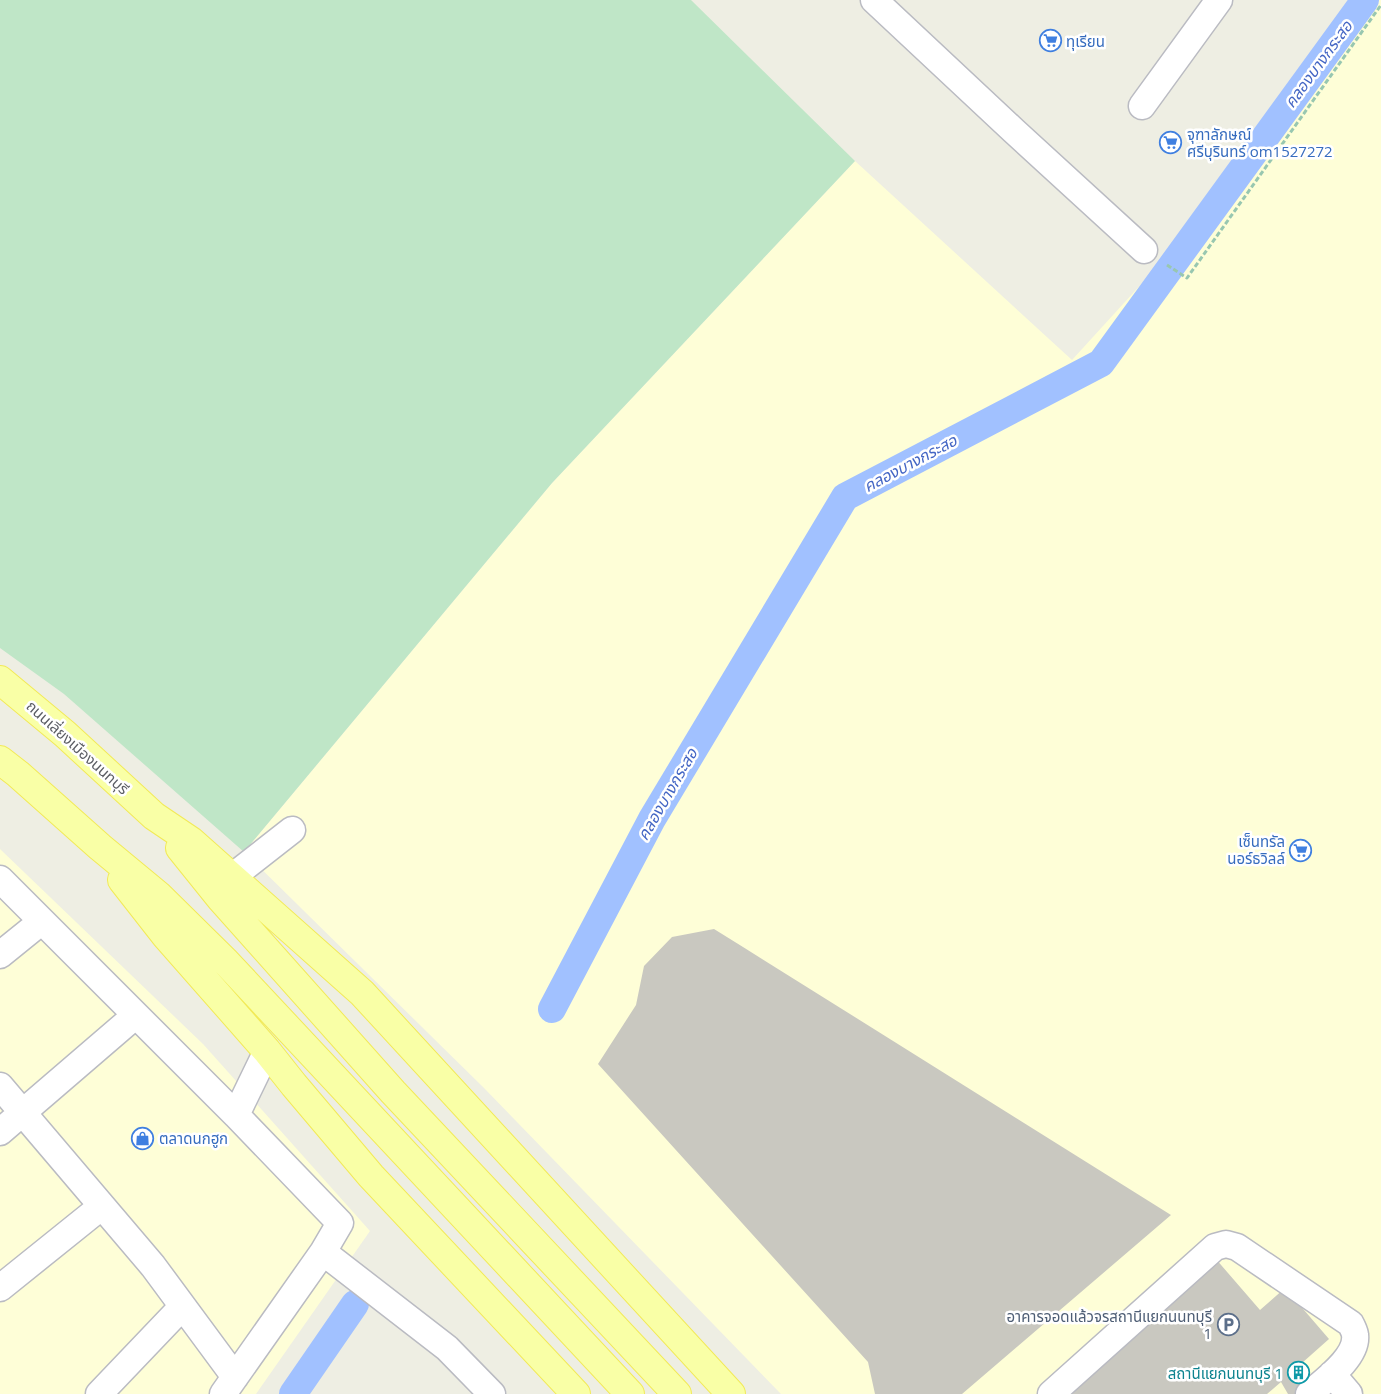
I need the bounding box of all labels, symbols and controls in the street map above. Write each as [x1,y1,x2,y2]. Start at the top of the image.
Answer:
water label: คลองบางกระสอ [1279,15,1358,112]
supermarket icon: ทุเรียน [1038,29,1062,53]
place label: ทุเรียน [1066,31,1105,51]
place label: จุฑาลักษณ์ ศรีบุรินทร์ om1527272 [1187,124,1333,161]
supermarket icon: จุฑาลักษณ์ ศรีบุรินทร์ om1527272 [1159,131,1183,155]
water label: คลองบางกระสอ [860,429,961,497]
street label: ถนนเลี่ยงเมืองนนทบุรี [22,696,134,798]
water label: คลองบางกระสอ [632,743,703,844]
place label: เซ็นทรัล นอร์ธวิลล์ [1227,831,1285,868]
supermarket icon: เซ็นทรัล นอร์ธวิลล์ [1289,838,1313,862]
shop icon: ตลาดนกฮูก [131,1126,155,1150]
place label: ตลาดนกฮูก [159,1128,228,1148]
place label: อาคารจอดแล้วจรสถานีแยกนนทบุรี 1 [1006,1306,1212,1343]
parking icon: อาคารจอดแล้วจรสถานีแยกนนทบุรี 1 [1216,1313,1240,1337]
building icon: สถานีแยกนนทบุรี 1 [1287,1361,1311,1385]
place label: สถานีแยกนนทบุรี 1 [1168,1363,1283,1383]

